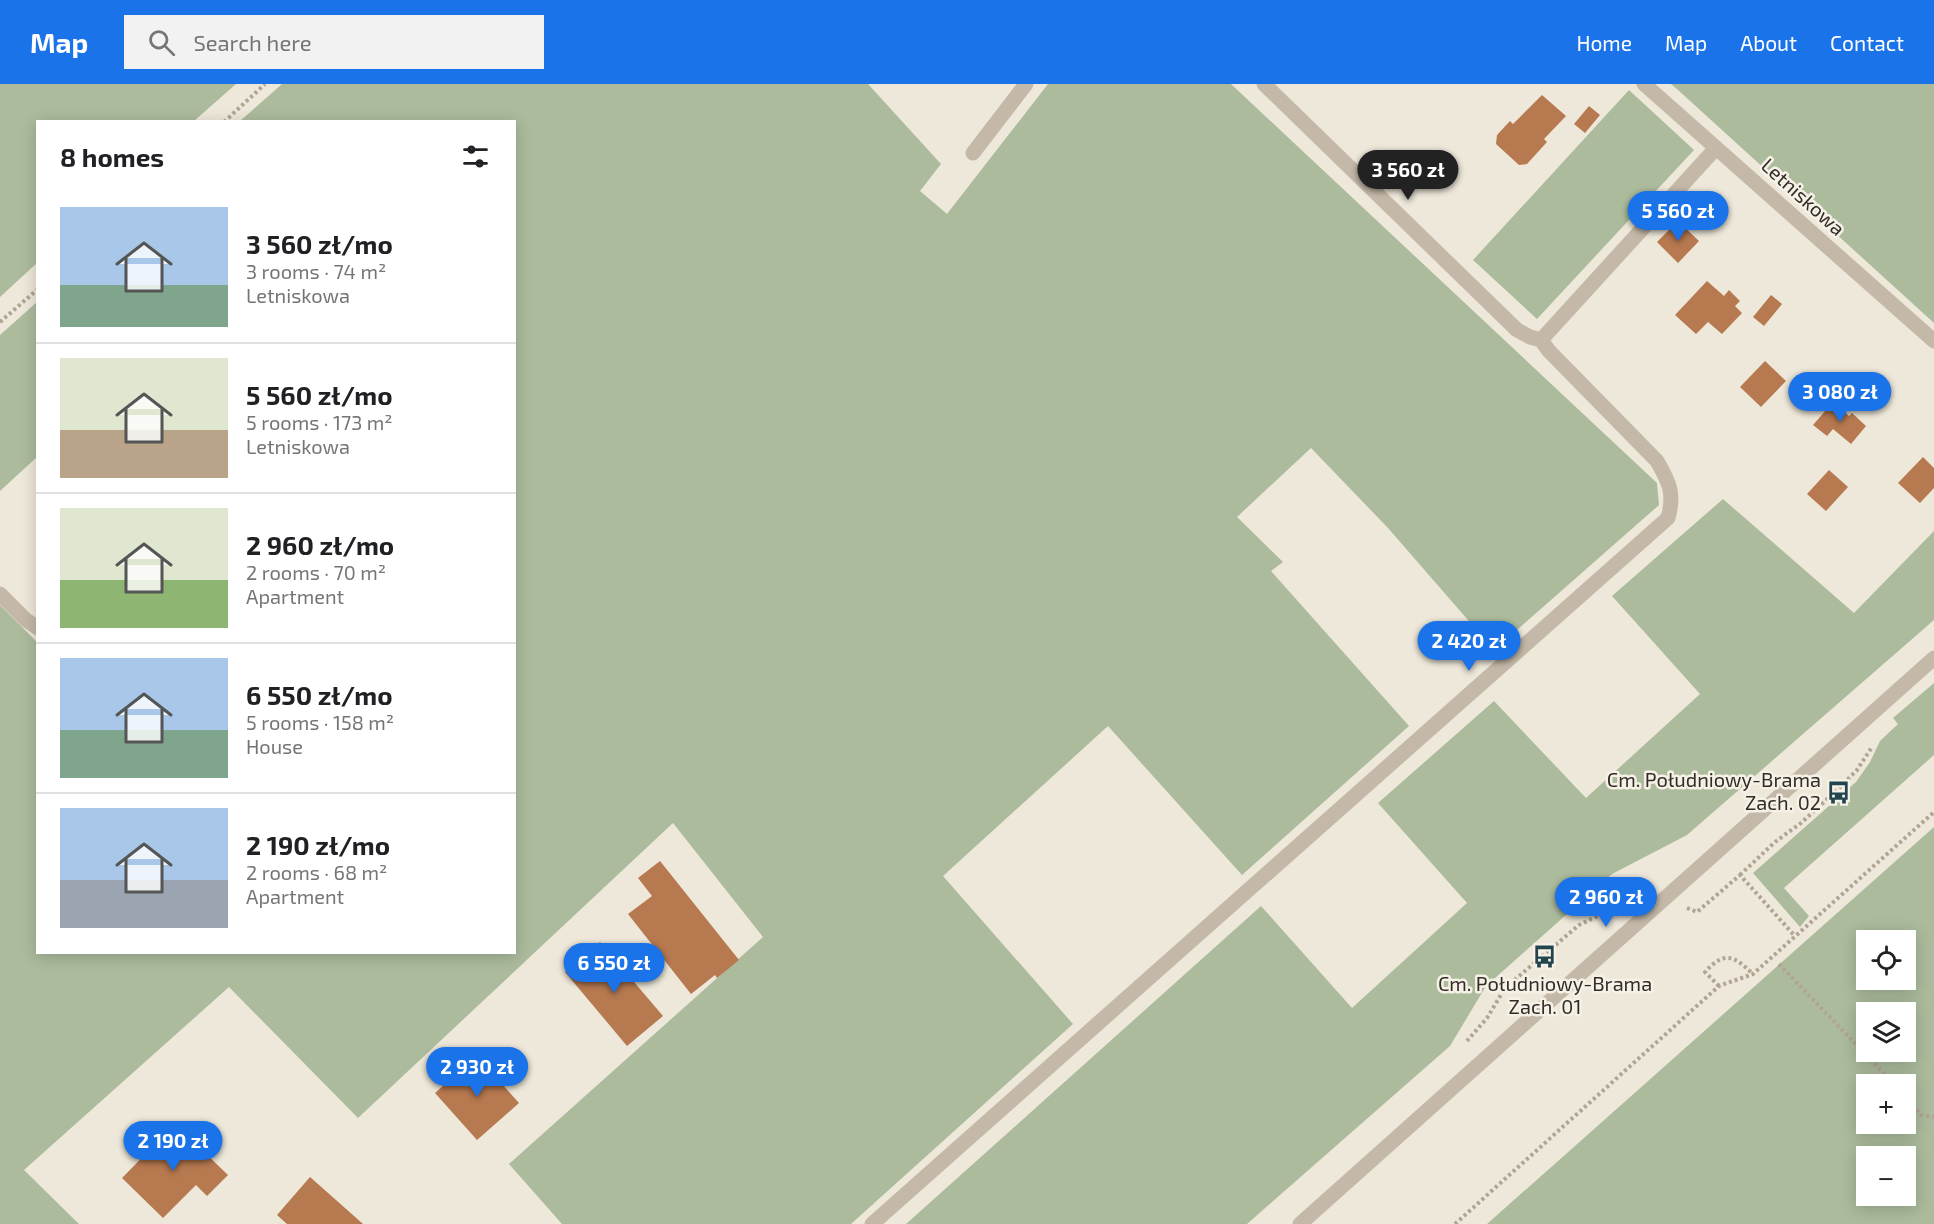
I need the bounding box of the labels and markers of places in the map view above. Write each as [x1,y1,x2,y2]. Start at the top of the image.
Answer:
pin: 3 560 zł [1346,150,1470,201]
pin: 5 560 zł [1616,191,1740,242]
pin: 3 080 zł [1778,372,1902,423]
pin: 2 420 zł [1407,621,1531,672]
place label: Cm. Południowy-Brama Zach. 02 [1607,767,1821,814]
bus stop icon: Cm. Południowy-Brama Zach. 02 [1826,779,1852,805]
pin: 2 960 zł [1544,877,1668,928]
pin: 6 550 zł [552,943,676,994]
bus stop icon: Cm. Południowy-Brama Zach. 01 [1532,944,1558,970]
place label: Cm. Południowy-Brama Zach. 01 [1438,971,1652,1018]
pin: 2 930 zł [415,1047,539,1098]
pin: 2 190 zł [111,1121,235,1172]

